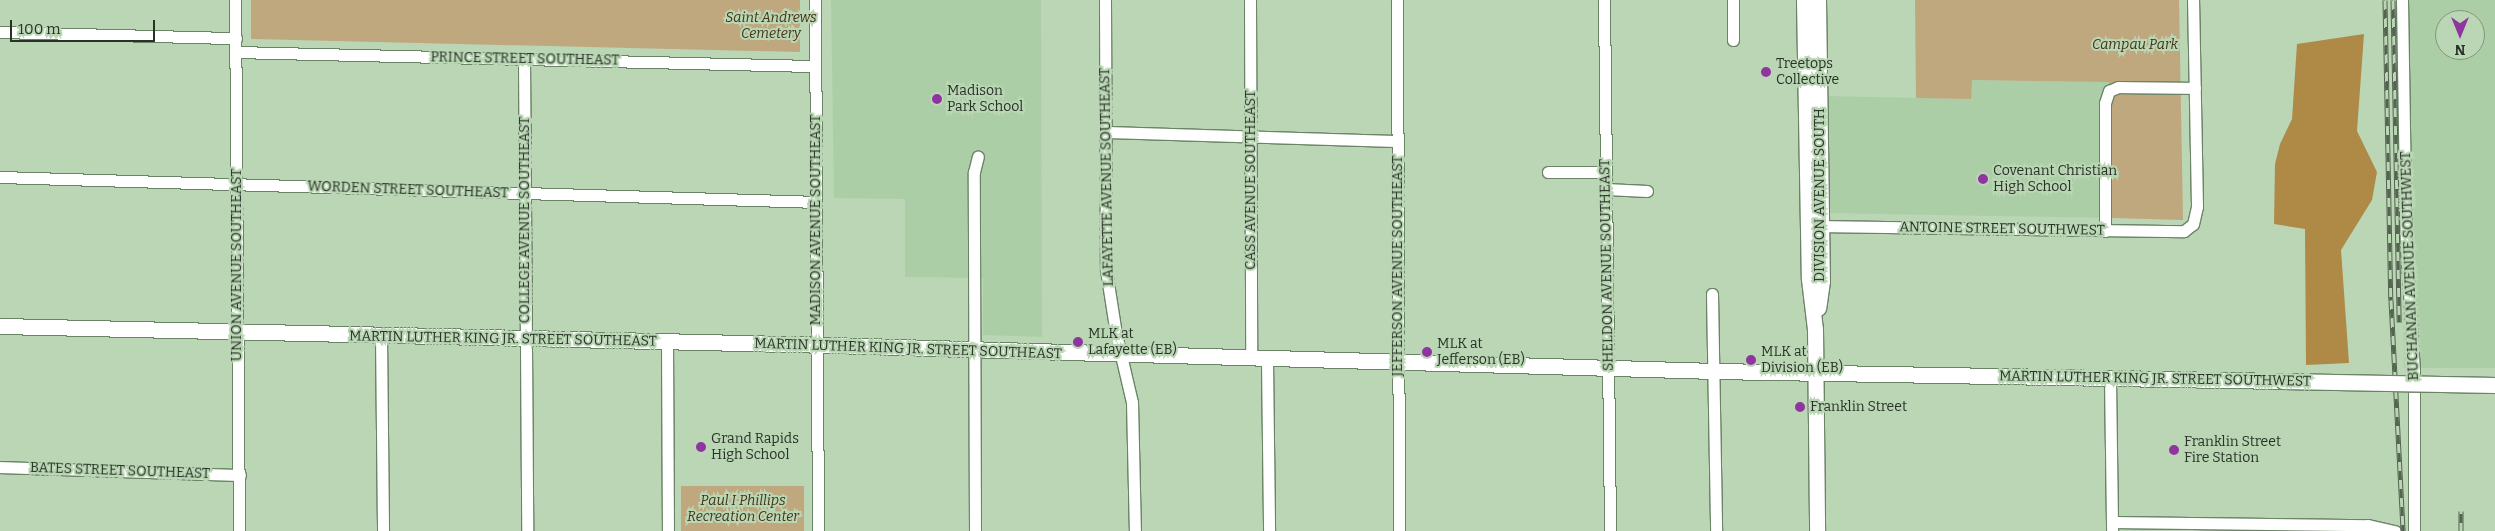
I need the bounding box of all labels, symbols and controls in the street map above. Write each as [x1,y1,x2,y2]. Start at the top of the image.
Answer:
scale bar [12,10,158,42]
park label: Saint Andrews Cemetery [725,10,817,42]
north arrow [2435,10,2485,60]
text: 100 m [18,20,61,38]
park label: Campau Park [2092,37,2178,53]
text: N [2455,41,2465,58]
street label: PRINCE STREET SOUTHEAST [430,49,620,69]
place label: Treetops Collective [1776,56,1839,88]
marker: Treetops Collective [1760,66,1772,78]
street label: LAFAYETTE AVENUE SOUTHEAST [1097,67,1117,287]
place label: Madison Park School [947,83,1023,115]
street label: CASS AVENUE SOUTHEAST [1243,90,1259,270]
marker: Madison Park School [931,93,943,105]
street label: DIVISION AVENUE SOUTH [1812,108,1828,282]
street label: MADISON AVENUE SOUTHEAST [808,115,824,325]
street label: COLLEGE AVENUE SOUTHEAST [517,117,533,323]
street label: BUCHANAN AVENUE SOUTHWEST [2398,151,2422,381]
street label: JEFFERSON AVENUE SOUTHEAST [1390,156,1406,376]
street label: SHELDON AVENUE SOUTHEAST [1597,159,1617,371]
place label: Covenant Christian High School [1993,163,2117,196]
street label: UNION AVENUE SOUTHEAST [229,169,245,361]
marker: Covenant Christian High School [1977,173,1989,185]
street label: WORDEN STREET SOUTHEAST [307,178,509,202]
street label: ANTOINE STREET SOUTHWEST [1899,219,2105,239]
place label: MLK at Lafayette (EB) [1088,326,1177,358]
street label: MARTIN LUTHER KING JR. STREET SOUTHEAST [349,328,657,350]
street label: MARTIN LUTHER KING JR. STREET SOUTHEAST [754,335,1062,363]
marker: MLK at Lafayette (EB) [1072,336,1084,348]
place label: MLK at Jefferson (EB) [1437,336,1525,368]
place label: MLK at Division (EB) [1761,344,1843,377]
marker: MLK at Jefferson (EB) [1421,346,1433,358]
marker: MLK at Division (EB) [1745,354,1757,366]
street label: MARTIN LUTHER KING JR. STREET SOUTHWEST [1999,368,2311,390]
place label: Franklin Street [1810,399,1907,415]
marker: Franklin Street [1794,401,1806,413]
place label: Grand Rapids High School [711,431,799,464]
place label: Franklin Street Fire Station [2184,434,2281,467]
marker: Grand Rapids High School [695,441,707,453]
marker: Franklin Street Fire Station [2168,444,2180,456]
street label: BATES STREET SOUTHEAST [30,459,210,483]
park label: Paul I Phillips Recreation Center [687,493,799,526]

